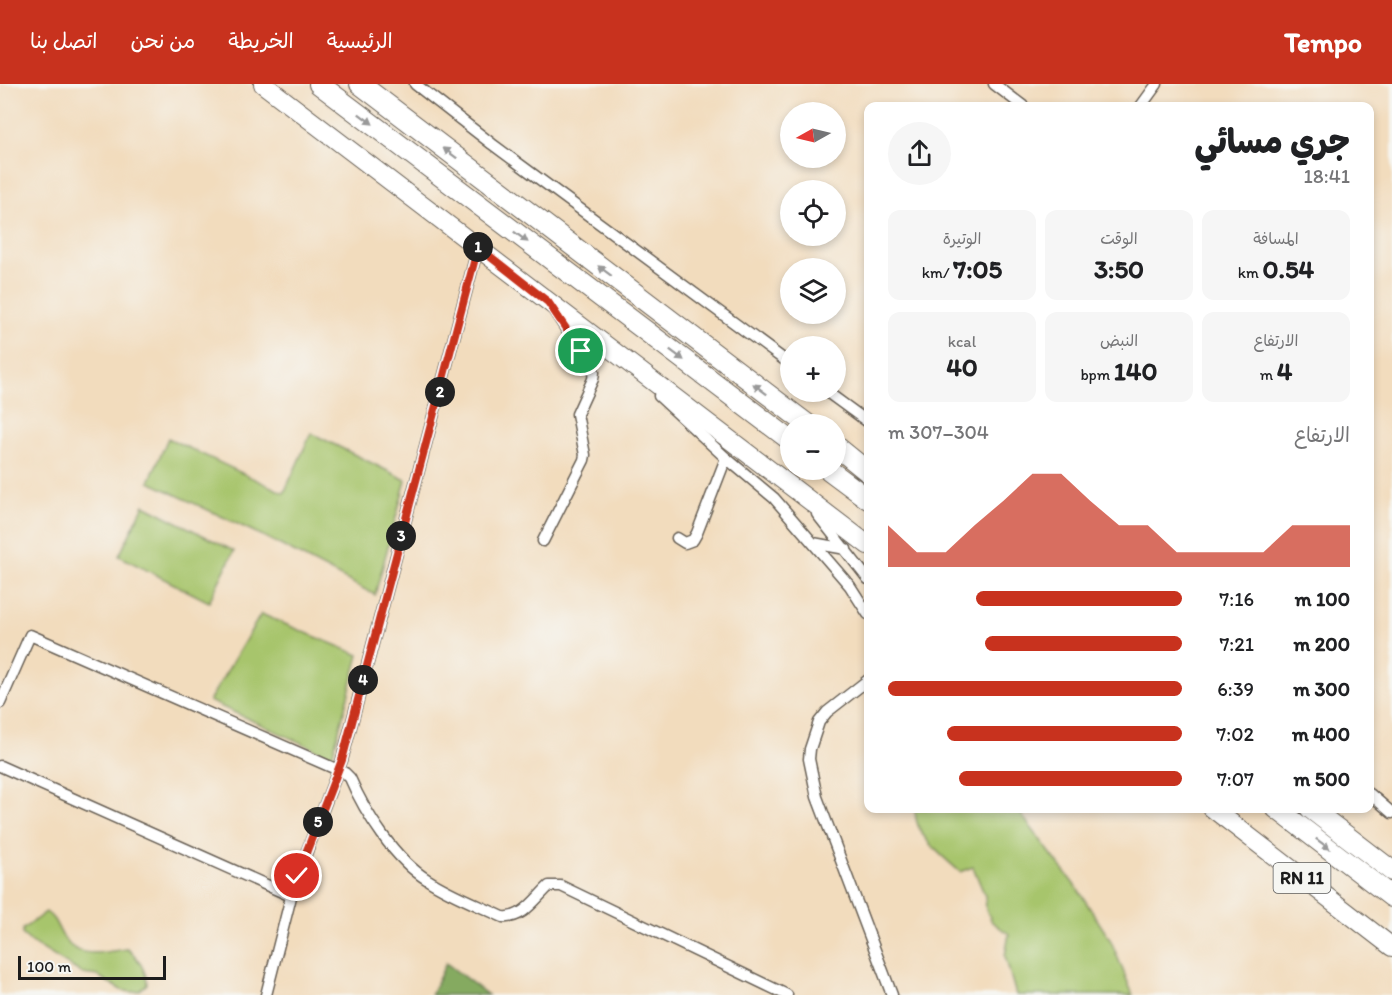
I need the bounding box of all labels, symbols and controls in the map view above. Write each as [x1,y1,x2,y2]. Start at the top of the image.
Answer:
text: Tempo [1284,25,1362,59]
text: اتصل بنا [30,28,98,53]
text: من نحن [131,28,195,53]
text: الخريطة [228,28,294,53]
text: الرئيسية [327,28,393,53]
north arrow [780,102,846,168]
map controls [780,102,846,480]
one-way arrow [358,113,374,126]
button: share [888,122,951,185]
text: جري مسائي [1195,122,1350,161]
one-way arrow [442,146,458,159]
text: 18:41 [1304,164,1350,188]
button: locate [780,180,846,246]
text: الوتيرة [943,229,981,248]
text: الوقت [1100,229,1138,248]
text: المسافة [1253,229,1299,248]
one-way arrow [514,231,529,243]
pin: 1 [463,232,493,262]
text: 1 [474,237,482,256]
text: 7:05 [953,253,1002,285]
text: 3:50 [1094,253,1144,285]
text: 0.54 [1263,253,1314,285]
button: layers [780,258,846,324]
text: /km [922,263,953,282]
text: km [1238,263,1263,282]
one-way arrow [598,265,613,277]
pin [555,325,606,376]
text: النبض [1100,331,1138,350]
text: الارتفاع [1254,331,1298,350]
text: kcal [948,332,976,351]
icon: arrive [564,334,597,367]
button: + [780,336,846,402]
one-way arrow [669,348,685,361]
text: 40 [946,351,978,383]
text: 140 [1114,355,1158,387]
text: 4 [1277,355,1292,387]
text: bpm [1080,365,1114,384]
text: m [1260,365,1277,384]
pin: 2 [425,377,455,407]
text: 2 [436,382,444,401]
one-way arrow [753,383,769,395]
button: − [780,414,846,480]
text: 304–307 m [888,420,989,444]
text: الارتفاع [1294,423,1350,447]
pin: 3 [386,521,416,551]
text: 3 [397,526,405,545]
text: 7:16 [1219,587,1254,611]
text: 100 m [1295,587,1350,611]
text: 7:21 [1219,632,1254,656]
text: 200 m [1294,632,1350,656]
pin: 4 [348,665,378,695]
text: 4 [358,670,368,689]
text: 6:39 [1217,677,1254,701]
text: 300 m [1293,677,1350,701]
text: 7:02 [1216,722,1254,746]
text: 400 m [1292,722,1350,746]
text: 7:07 [1217,767,1254,791]
text: 500 m [1294,767,1350,791]
pin: 5 [303,807,333,837]
text: 5 [314,812,322,831]
one-way arrow [1315,838,1331,850]
pin [271,850,322,901]
icon: check [280,859,313,892]
road number: RN 11 [1274,863,1330,893]
scale bar [18,953,166,980]
text: 100 m [27,957,71,976]

